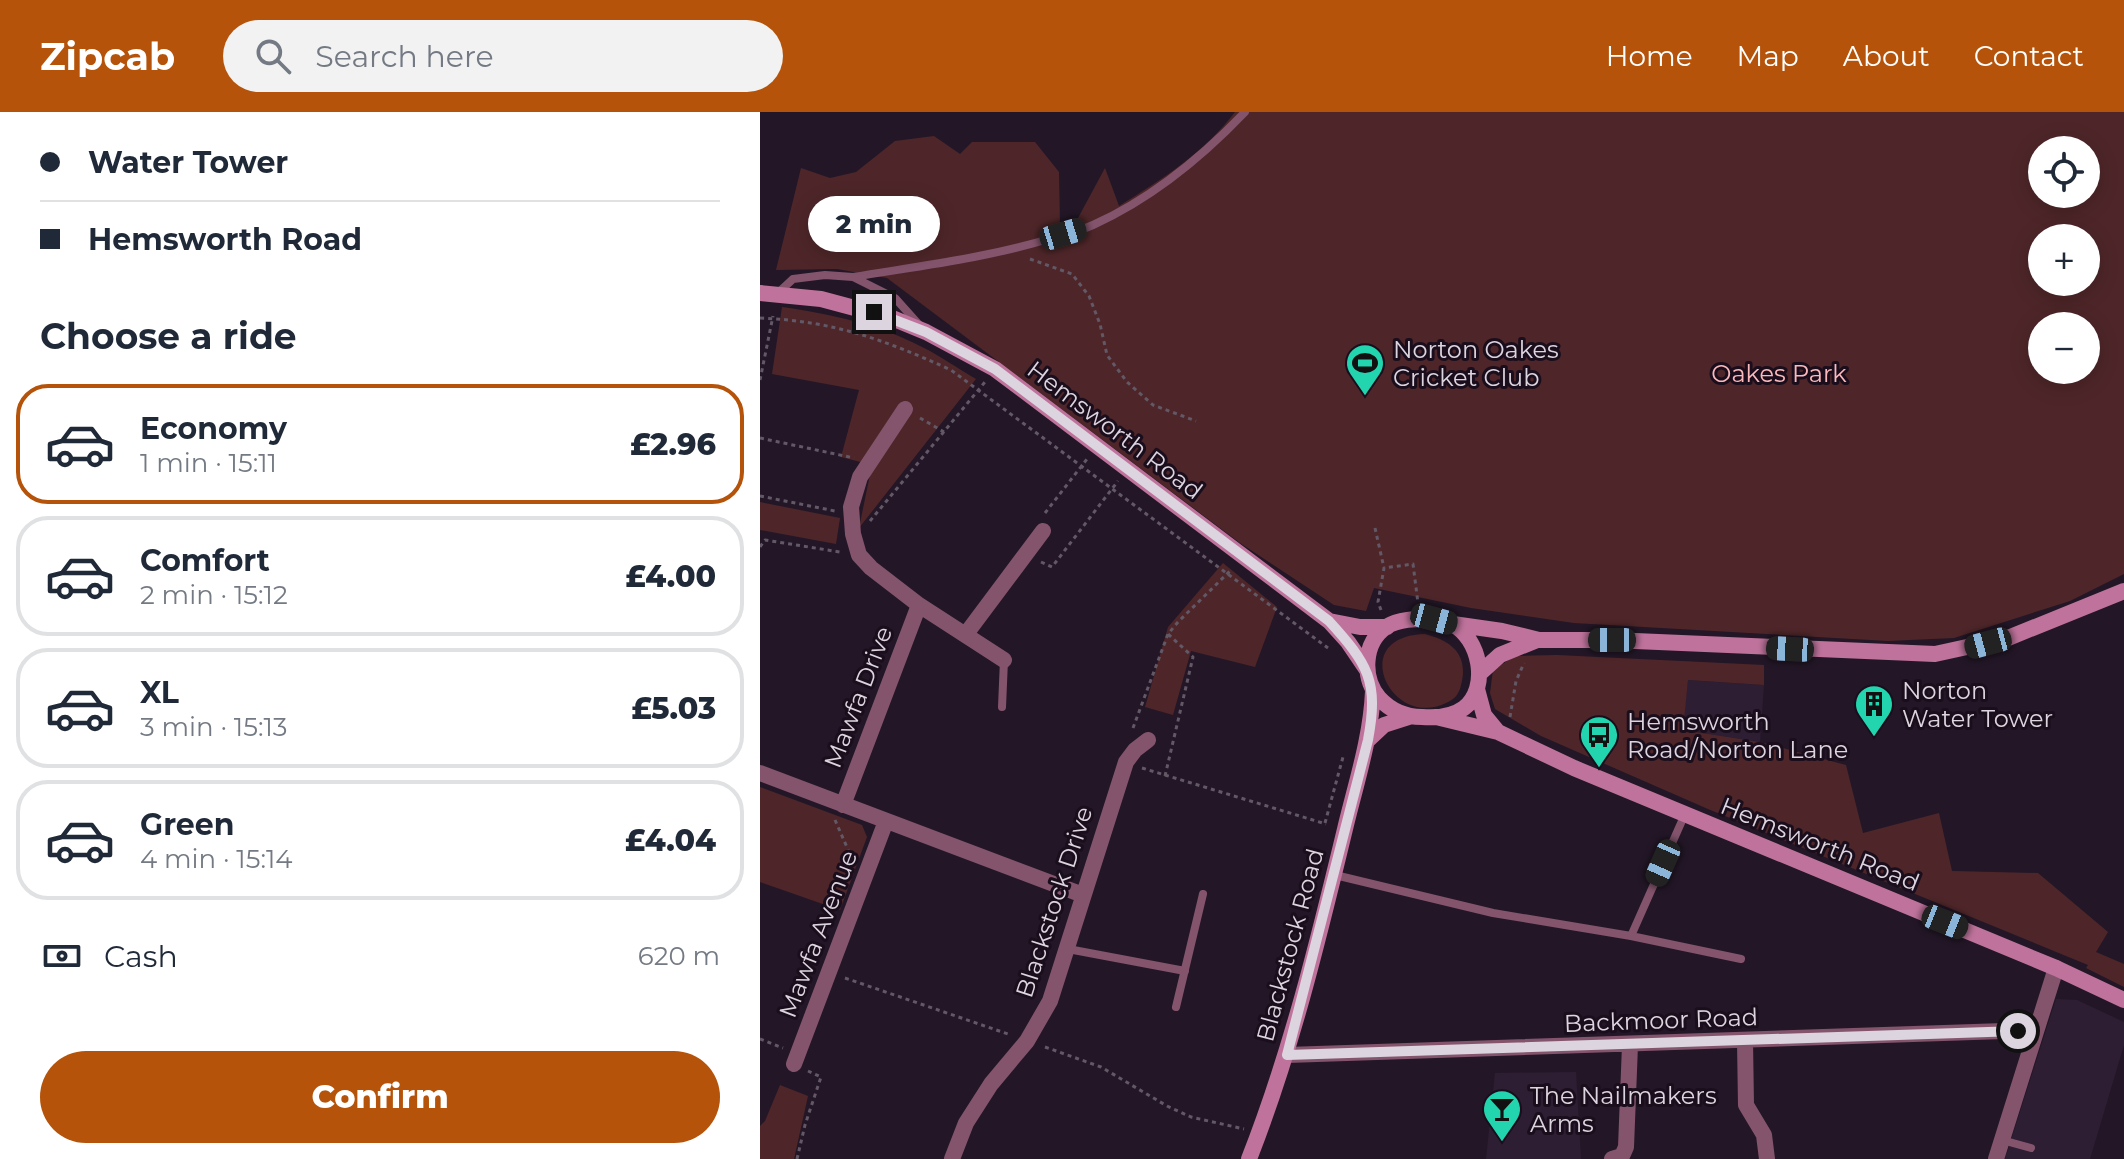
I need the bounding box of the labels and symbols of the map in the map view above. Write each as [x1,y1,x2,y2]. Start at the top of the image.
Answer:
callout: 2 min [808,196,940,252]
car [1037,216,1089,252]
route end [856,294,892,330]
place label: Norton Oakes Cricket Club [1393,335,1559,392]
sports icon: Norton Oakes Cricket Club [1344,342,1386,397]
street label: Hemsworth Road [1022,355,1208,505]
park label: Oakes Park [1711,359,1847,388]
car [1408,601,1460,637]
street label: Mawfa Drive [818,622,898,772]
car [1962,625,2014,661]
car [1588,628,1636,652]
car [1765,636,1815,662]
place label: Norton Water Tower [1902,676,2053,733]
building icon: Norton Water Tower [1853,683,1895,738]
place label: Hemsworth Road/Norton Lane [1627,707,1848,764]
bus stop icon: Hemsworth Road/Norton Lane [1578,714,1620,769]
street label: Hemsworth Road [1716,791,1924,897]
street label: Blackstock Drive [1009,803,1099,1001]
car [1642,836,1684,890]
street label: Blackstock Road [1250,845,1330,1045]
street label: Mawfa Avenue [773,846,863,1022]
car [1918,902,1972,942]
street label: Backmoor Road [1564,1002,1758,1038]
route start [2000,1013,2036,1049]
place label: The Nailmakers Arms [1530,1081,1717,1138]
bar icon: The Nailmakers Arms [1481,1088,1523,1143]

